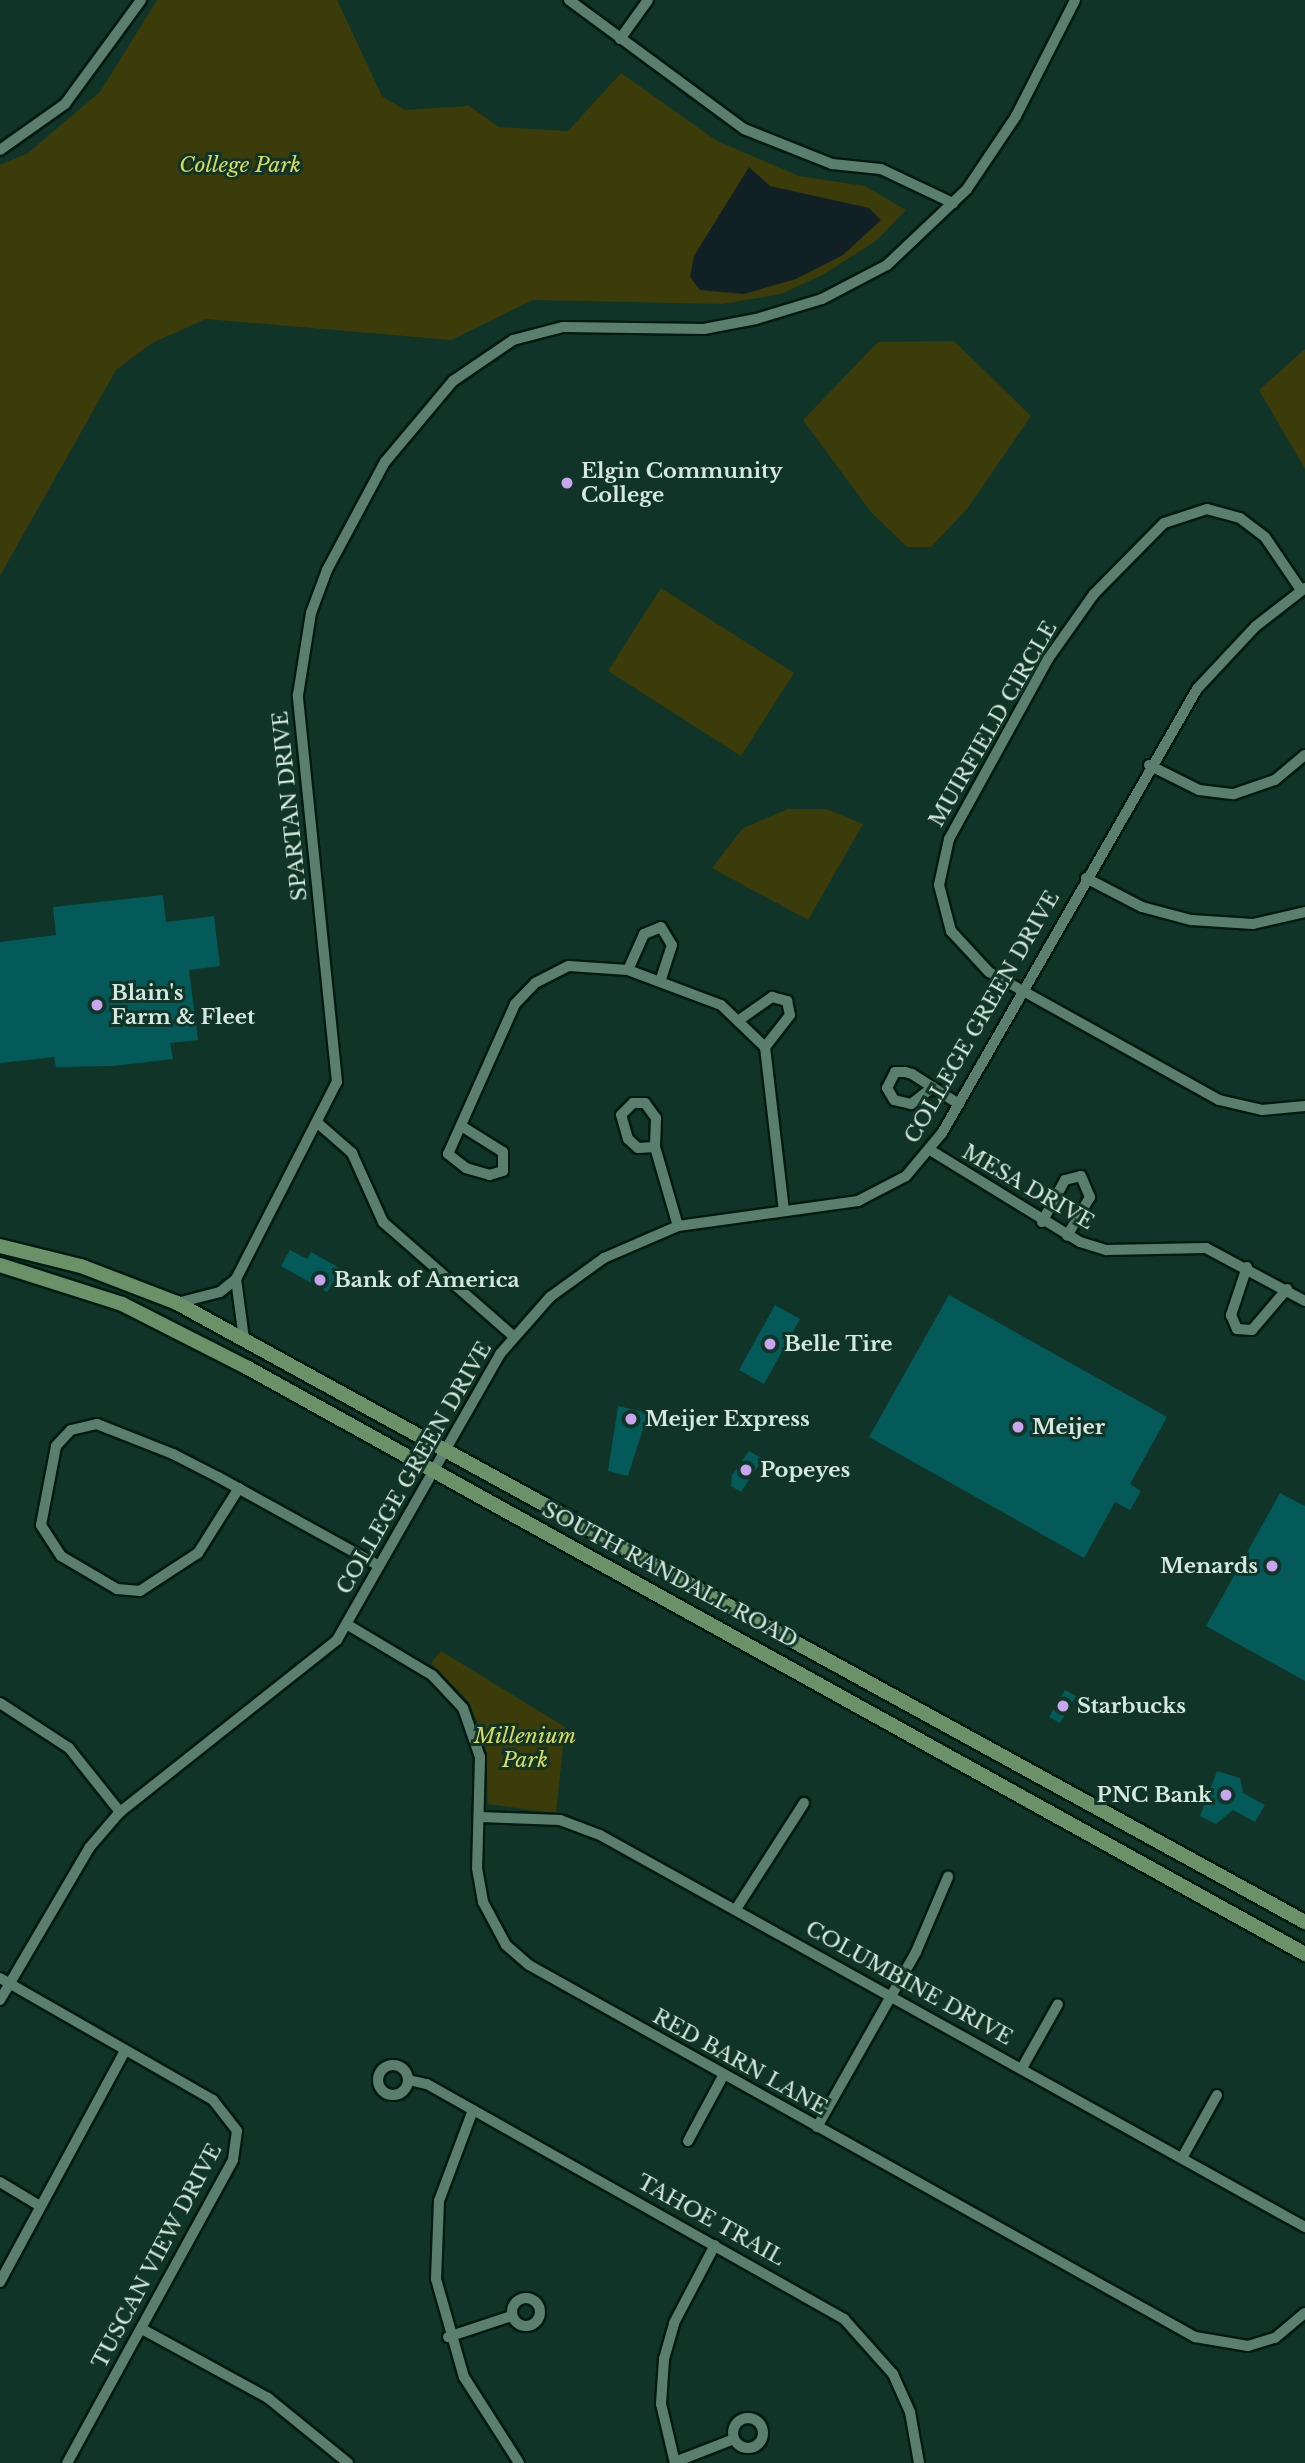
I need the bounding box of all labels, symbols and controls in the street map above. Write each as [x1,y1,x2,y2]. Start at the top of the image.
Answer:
park label: College Park [179,152,301,178]
place label: Elgin Community College [581,458,783,508]
marker: Elgin Community College [559,475,575,491]
street label: MUIRFIELD CIRCLE [924,617,1062,831]
street label: SPARTAN DRIVE [267,710,313,902]
street label: COLLEGE GREEN DRIVE [899,886,1065,1148]
place label: Blain's Farm & Fleet [111,980,255,1030]
marker: Blain's Farm & Fleet [89,997,105,1013]
street label: MESA DRIVE [957,1139,1099,1235]
place label: Bank of America [334,1267,521,1293]
marker: Bank of America [312,1272,328,1288]
place label: Belle Tire [784,1331,893,1357]
marker: Belle Tire [762,1336,778,1352]
street label: COLLEGE GREEN DRIVE [331,1337,497,1599]
place label: Meijer Express [645,1406,810,1432]
marker: Meijer Express [623,1411,639,1427]
place label: Meijer [1032,1414,1105,1440]
marker: Meijer [1010,1419,1026,1435]
place label: Popeyes [760,1457,850,1483]
marker: Popeyes [738,1462,754,1478]
street label: SOUTH RANDALL ROAD [538,1497,802,1653]
place label: Menards [1160,1553,1258,1579]
marker: Menards [1264,1558,1280,1574]
place label: Starbucks [1077,1693,1186,1719]
marker: Starbucks [1055,1698,1071,1714]
park label: Millenium Park [474,1723,576,1773]
place label: PNC Bank [1097,1782,1212,1808]
marker: PNC Bank [1218,1787,1234,1803]
street label: COLUMBINE DRIVE [801,1916,1017,2050]
street label: RED BARN LANE [648,2004,832,2120]
street label: TUSCAN VIEW DRIVE [87,2138,227,2374]
street label: TAHOE TRAIL [633,2169,789,2271]

